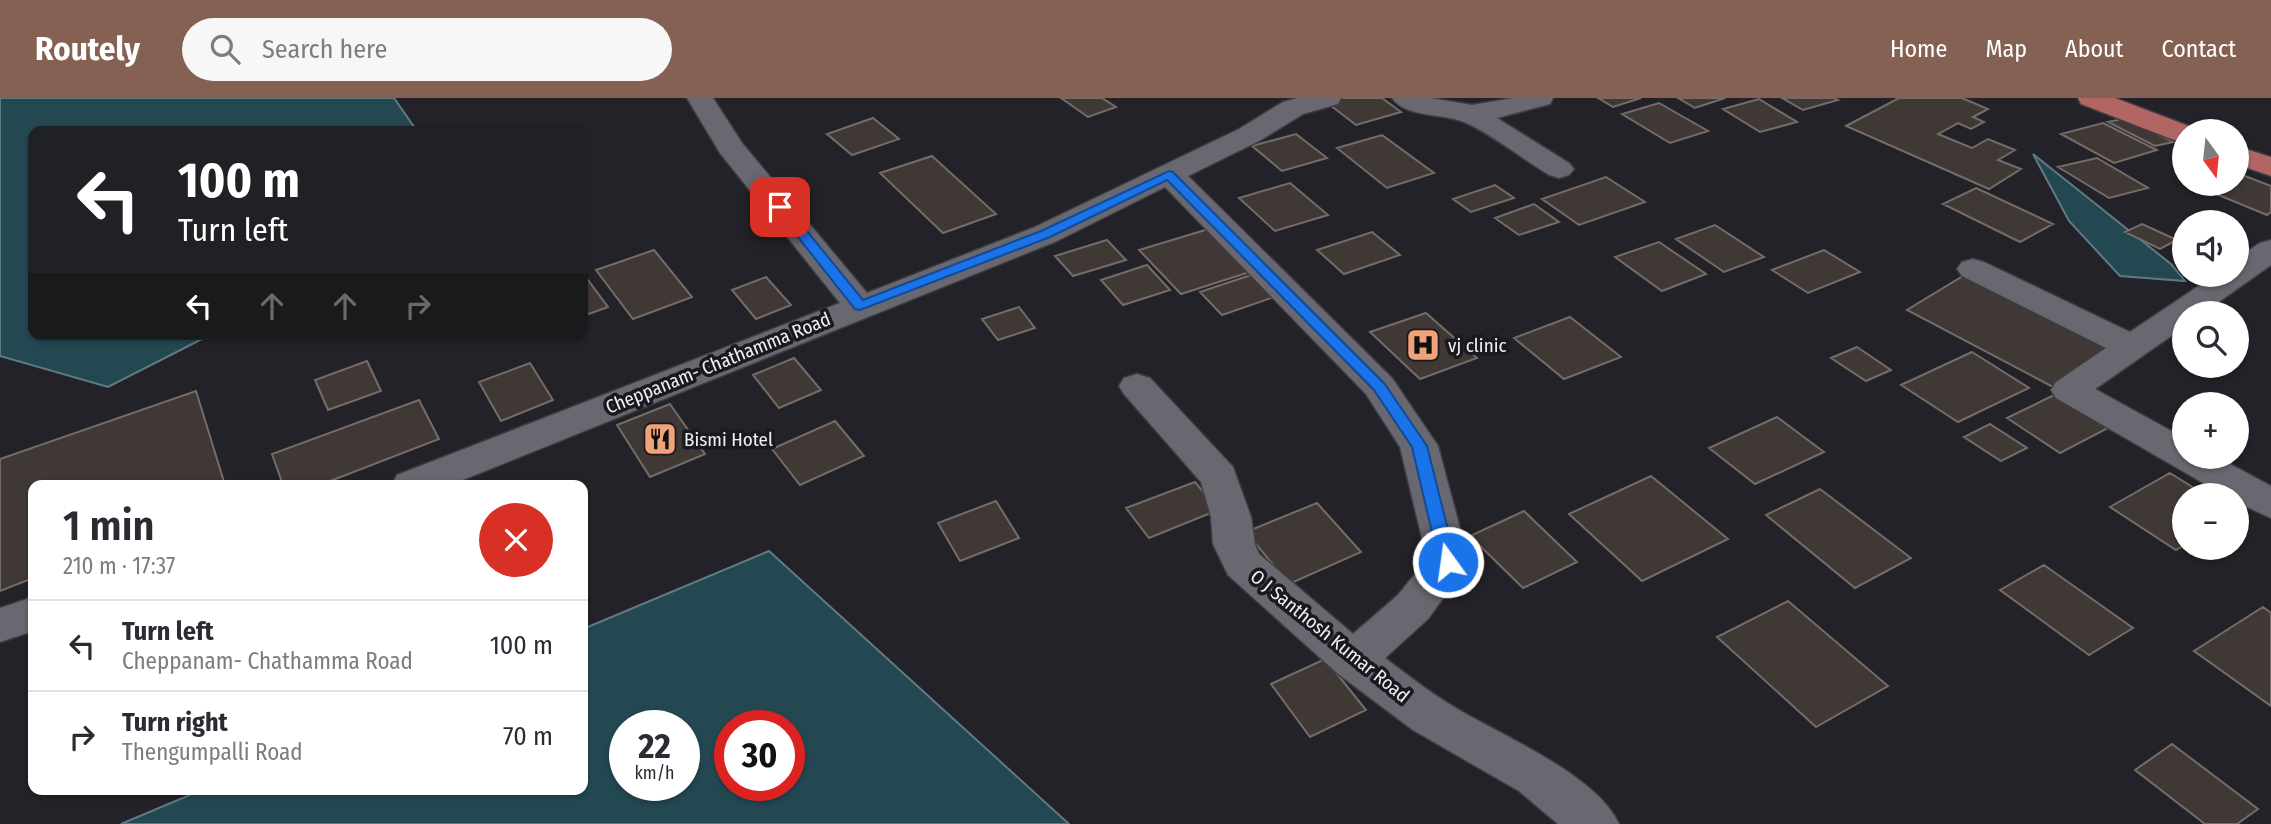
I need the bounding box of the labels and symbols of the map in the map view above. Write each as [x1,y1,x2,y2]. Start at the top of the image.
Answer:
north arrow [2172,119,2249,196]
pin [750,177,810,237]
street label: Cheppanam- Chathamma Road [602,307,834,419]
hospital icon: vj clinic [1404,326,1442,364]
place label: vj clinic [1448,334,1507,357]
restaurant icon: Bismi Hotel [641,420,679,458]
place label: Bismi Hotel [684,428,773,451]
position arrow [1411,525,1485,599]
street label: O J Santhosh Kumar Road [1246,565,1414,707]
speed limit sign: 30 [714,710,805,801]

